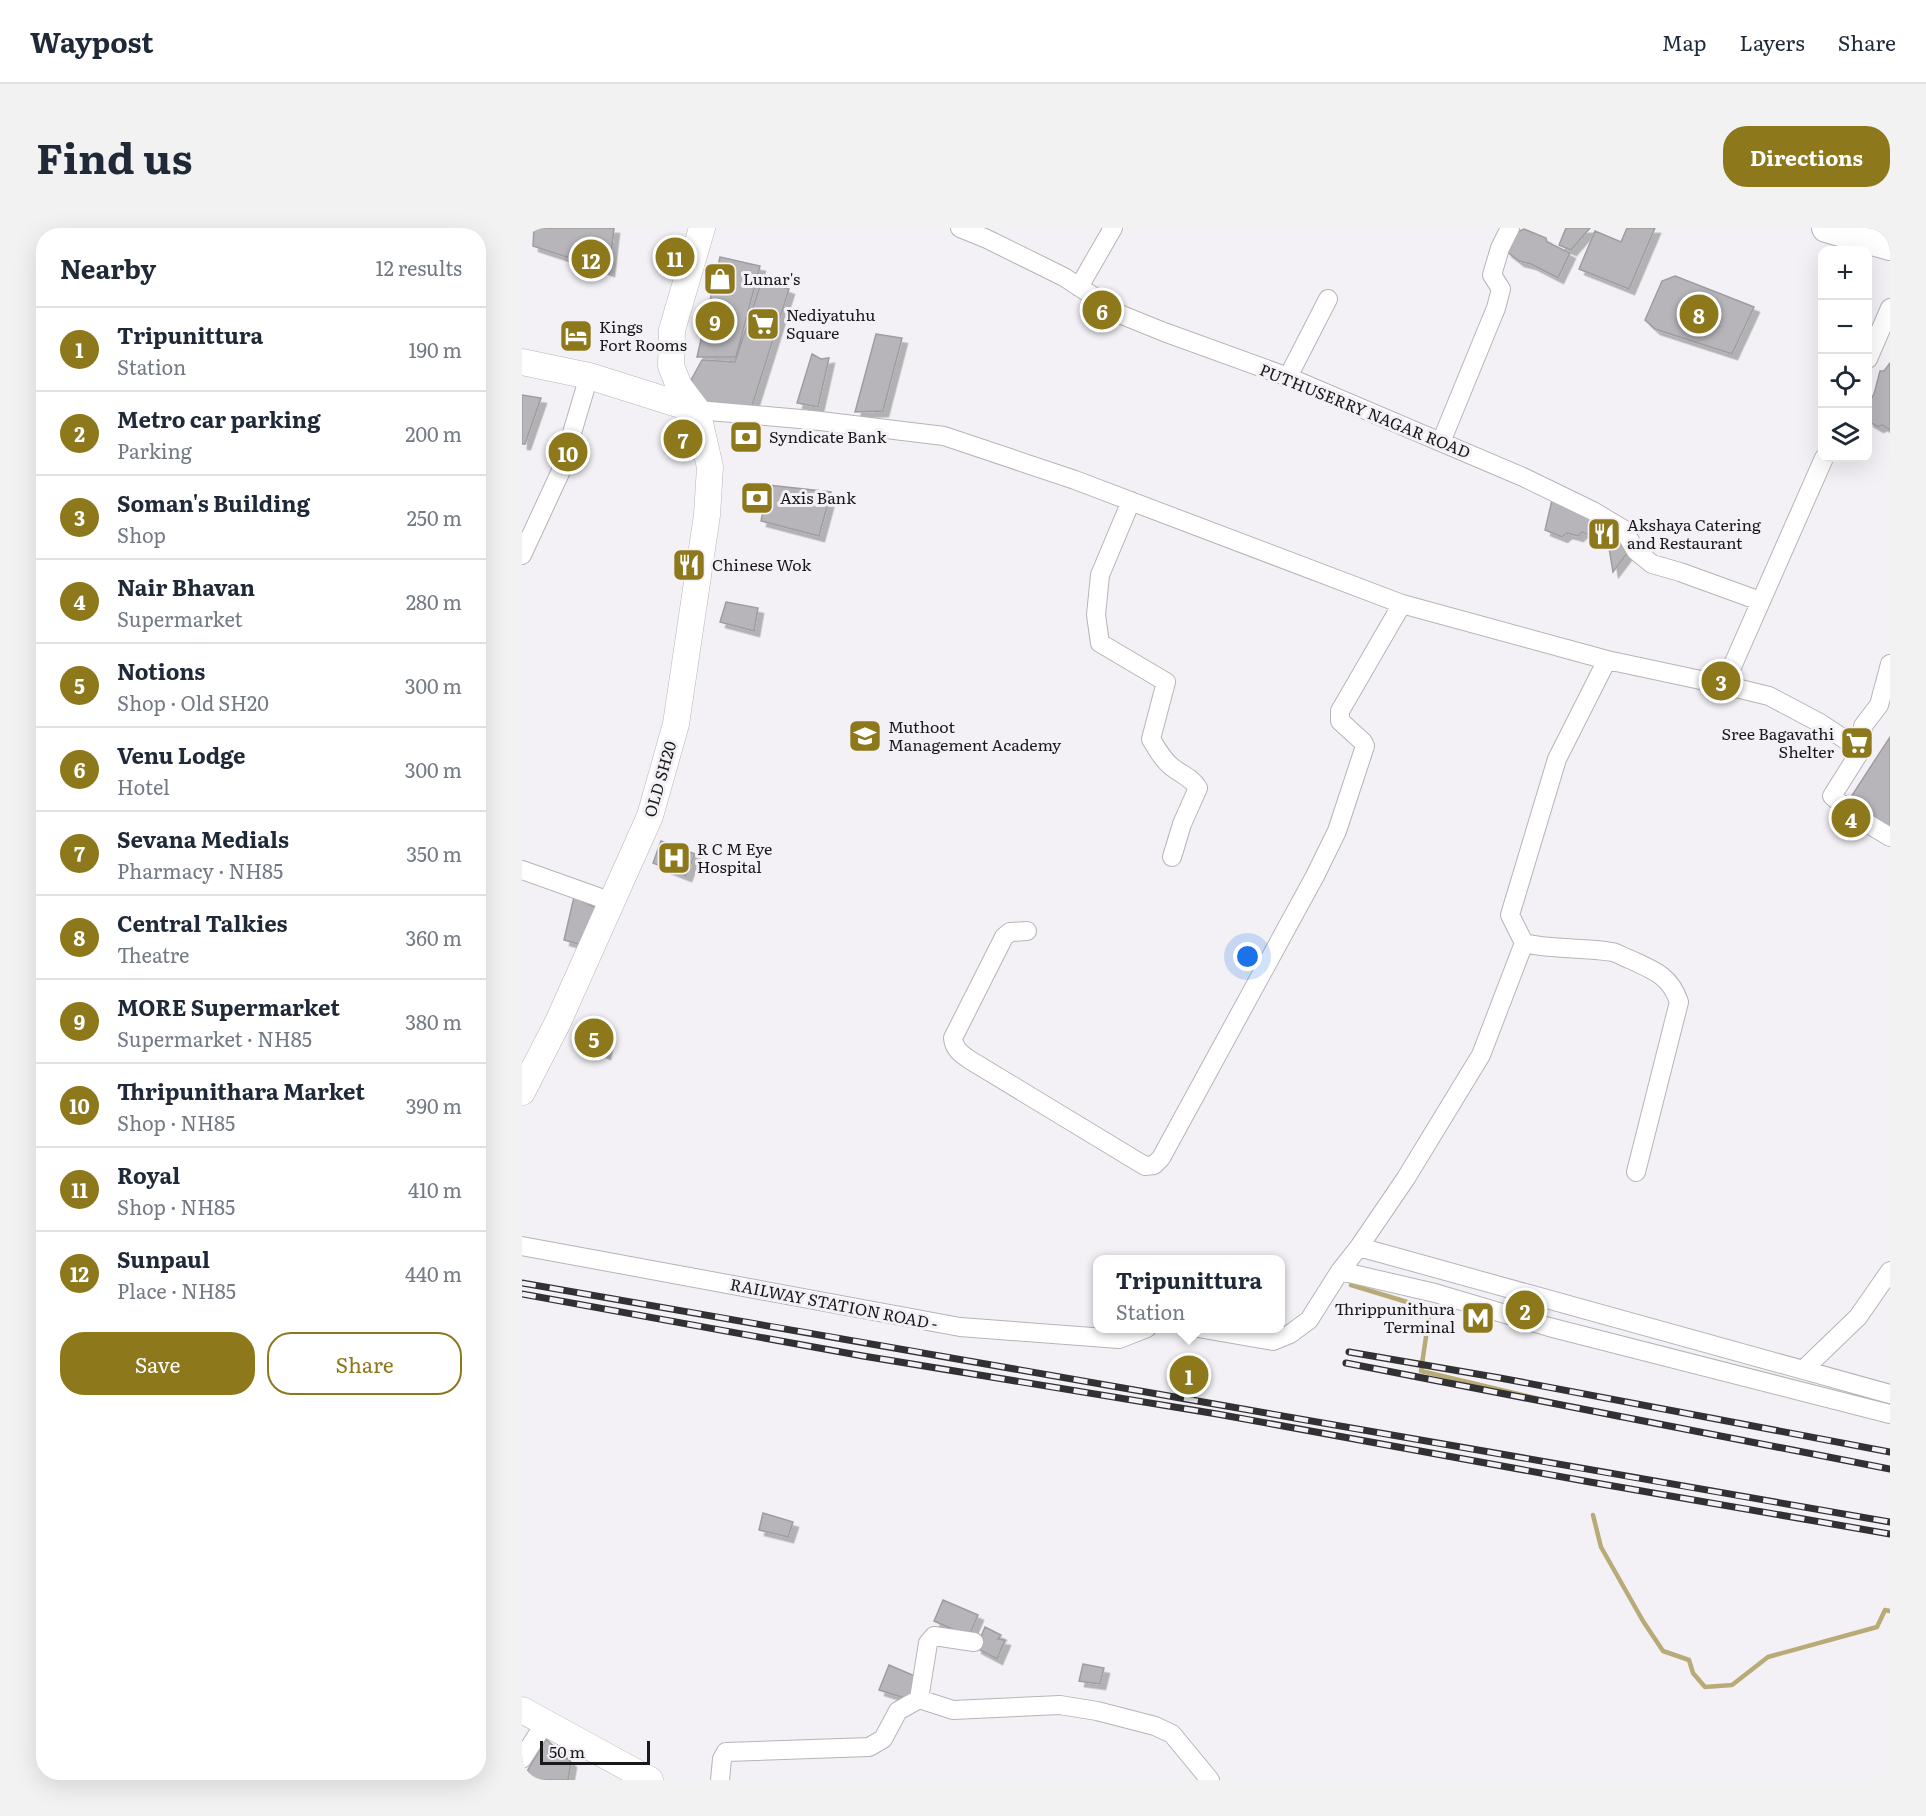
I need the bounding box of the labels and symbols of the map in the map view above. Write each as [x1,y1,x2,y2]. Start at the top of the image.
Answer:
pin: 11 [656,234,694,279]
pin: 12 [572,237,610,282]
shop icon: Lunar's [702,261,738,297]
place label: Lunar's [743,266,800,290]
pin: 6 [1082,288,1122,332]
pin: 8 [1680,292,1718,337]
pin: 9 [696,298,734,344]
place label: Nediyatuhu Square [786,302,875,344]
supermarket icon: Nediyatuhu Square [745,306,781,342]
place label: Kings Fort Rooms [599,314,687,356]
hotel icon: Kings Fort Rooms [558,318,594,354]
street label: PUTHUSERRY NAGAR ROAD [1256,357,1475,463]
pin: 7 [664,416,702,462]
bank icon: Syndicate Bank [728,419,764,455]
place label: Syndicate Bank [769,424,887,448]
pin: 10 [548,430,588,474]
bank icon: Axis Bank [739,480,775,516]
place label: Axis Bank [780,485,856,509]
place label: Akshaya Catering and Restaurant [1627,512,1761,554]
restaurant icon: Akshaya Catering and Restaurant [1586,516,1622,552]
restaurant icon: Chinese Wok [671,547,707,583]
place label: Chinese Wok [712,552,811,576]
pin: 3 [1702,658,1740,704]
place label: Muthoot Management Academy [888,714,1062,756]
school or university icon: Muthoot Management Academy [847,718,883,754]
place label: Sree Bagavathi Shelter [1722,721,1834,763]
supermarket icon: Sree Bagavathi Shelter [1839,725,1875,761]
street label: OLD SH20 [637,738,681,820]
pin: 4 [1832,796,1870,840]
place label: R C M Eye Hospital [697,836,772,878]
hospital icon: R C M Eye Hospital [656,840,692,876]
your location [1233,942,1262,971]
pin: 5 [574,1016,614,1060]
street label: RAILWAY STATION ROAD - [728,1271,940,1335]
pin: 2 [1506,1288,1544,1332]
place label: Thrippunithura Terminal [1334,1296,1455,1338]
metro station icon: Thrippunithura Terminal [1460,1300,1496,1336]
pin: 1 [1170,1352,1208,1398]
scale bar [540,1738,650,1766]

